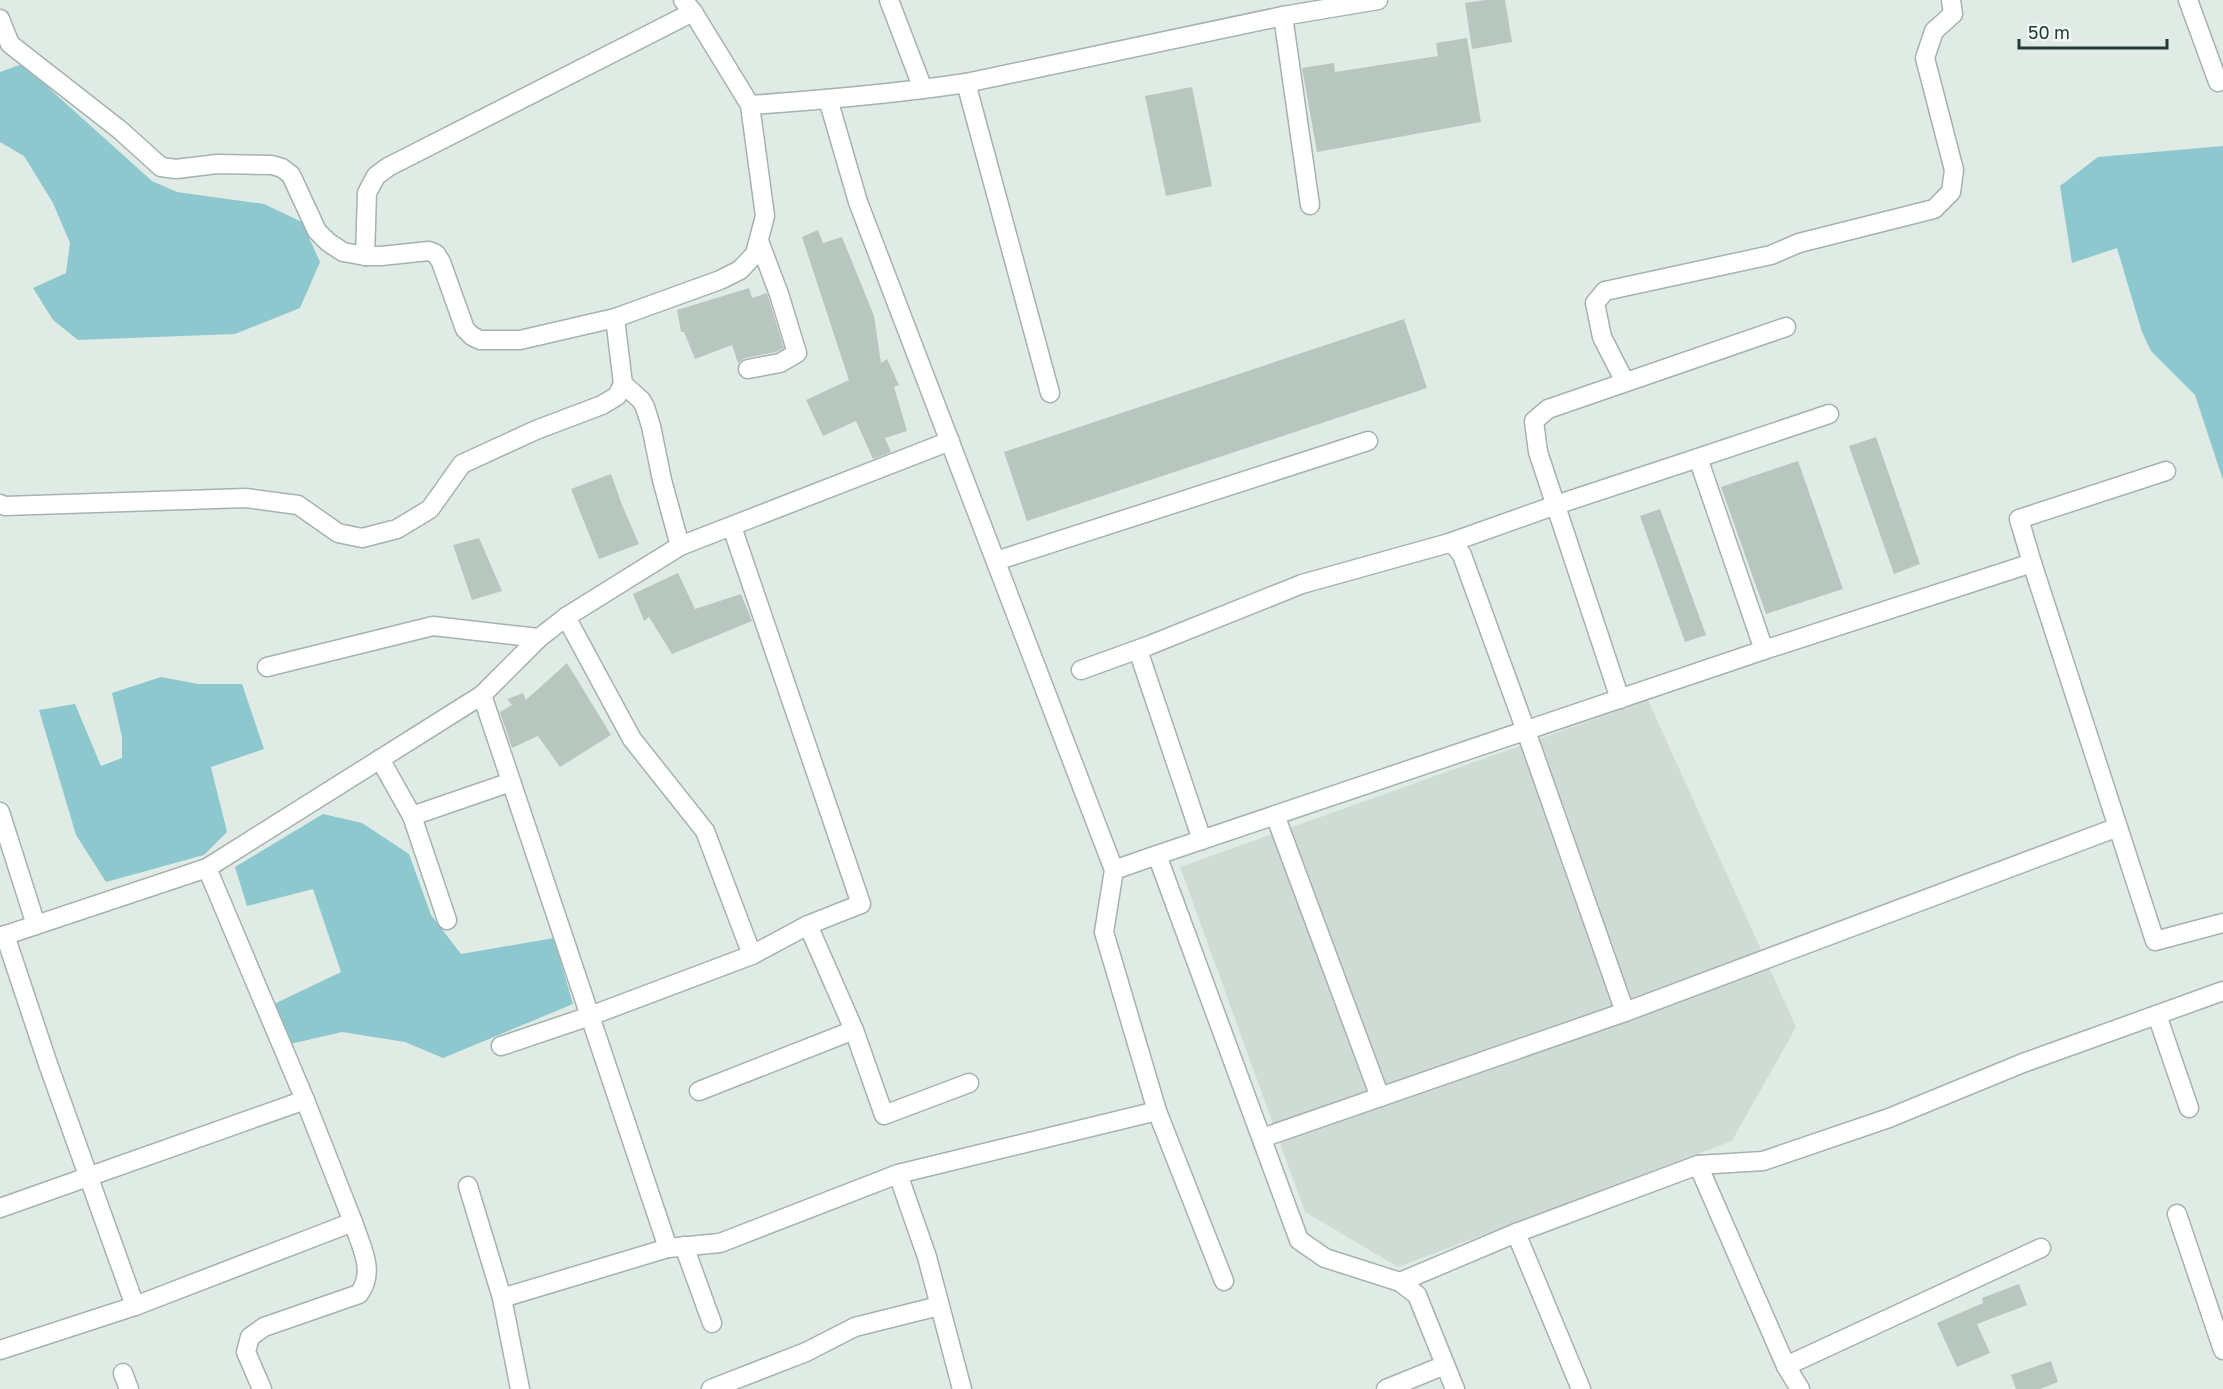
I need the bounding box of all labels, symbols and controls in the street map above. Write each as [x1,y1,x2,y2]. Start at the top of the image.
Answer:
scale bar [2019,12,2168,50]
text: 50 m [2028,21,2070,43]

